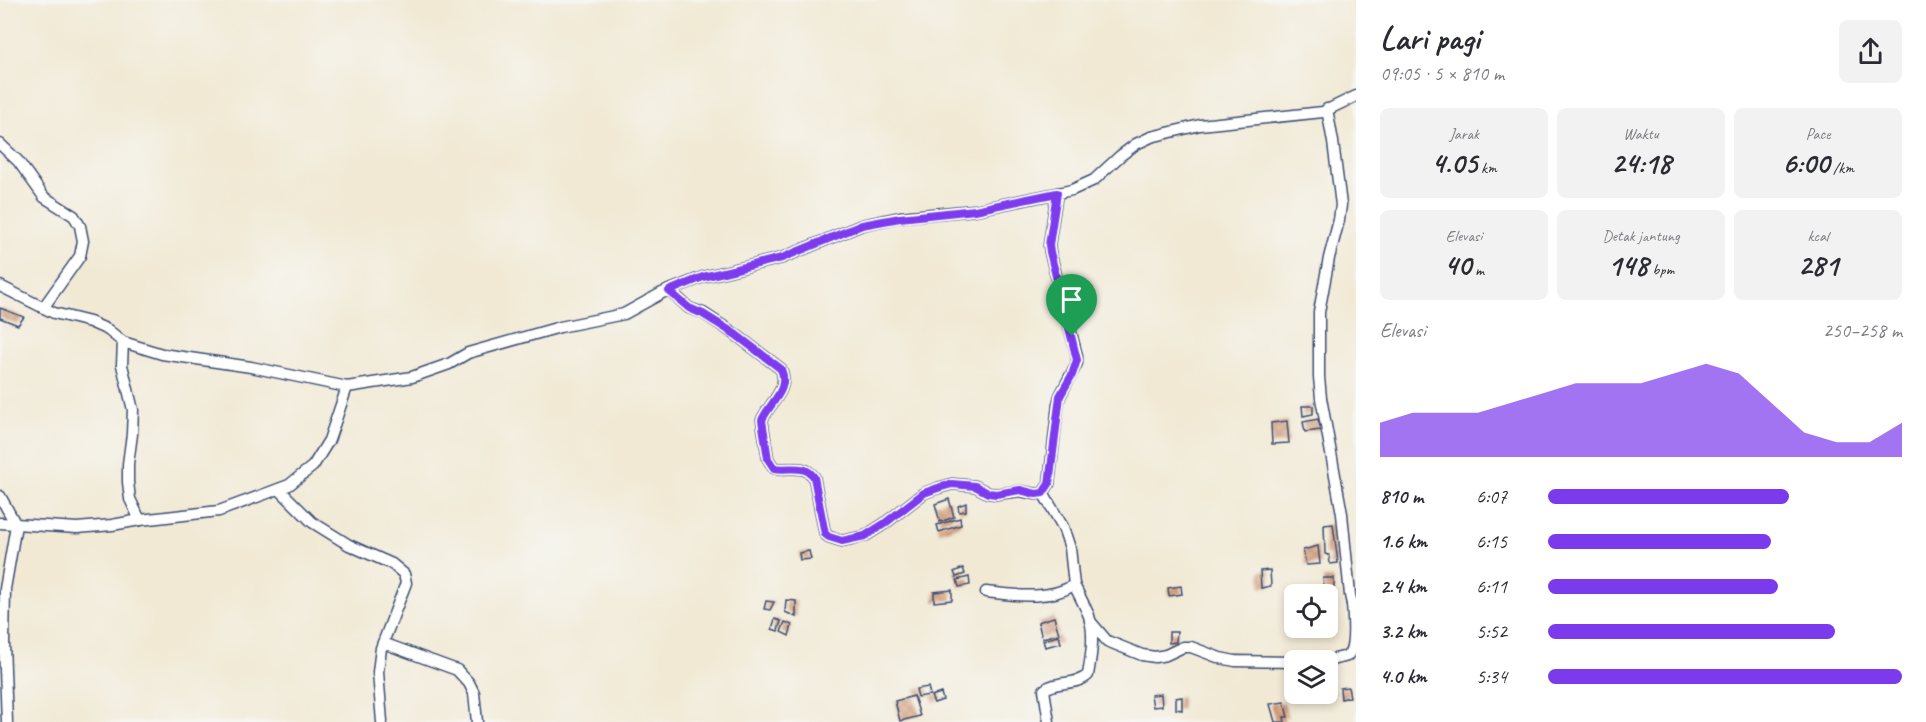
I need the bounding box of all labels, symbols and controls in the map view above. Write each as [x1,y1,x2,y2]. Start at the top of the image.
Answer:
text: Lari pagi [1380,17,1480,59]
button: share [1839,20,1902,83]
text: 09:05 · 5 × 810 m [1380,61,1504,86]
text: Jarak [1449,124,1479,144]
text: Waktu [1623,124,1659,144]
text: Pace [1806,124,1830,144]
text: 4.05 [1431,144,1477,182]
text: 24:18 [1611,144,1671,182]
text: 6:00 [1782,144,1829,182]
text: km [1477,158,1497,178]
text: /km [1829,158,1854,178]
text: Elevasi [1446,226,1482,246]
text: Detak jantung [1602,226,1680,246]
text: kcal [1807,226,1829,246]
text: 40 [1444,246,1471,284]
text: 148 [1608,246,1648,284]
text: 281 [1798,246,1838,284]
text: m [1471,260,1484,280]
text: bpm [1648,260,1674,280]
pin [1046,274,1097,336]
icon: arrive [1055,283,1088,316]
text: Elevasi [1380,318,1426,343]
text: 250–258 m [1823,318,1902,343]
text: 810 m [1380,484,1423,509]
text: 6:07 [1476,484,1507,509]
text: 1.6 km [1380,529,1427,554]
text: 6:15 [1476,529,1507,554]
text: 2.4 km [1380,574,1427,599]
text: 6:11 [1476,574,1507,599]
map controls [1284,584,1338,704]
button: locate [1284,584,1338,638]
text: 3.2 km [1380,619,1427,644]
text: 5:52 [1476,619,1507,644]
button: layers [1284,650,1338,704]
text: 4.0 km [1380,664,1427,689]
text: 5:34 [1476,664,1507,689]

